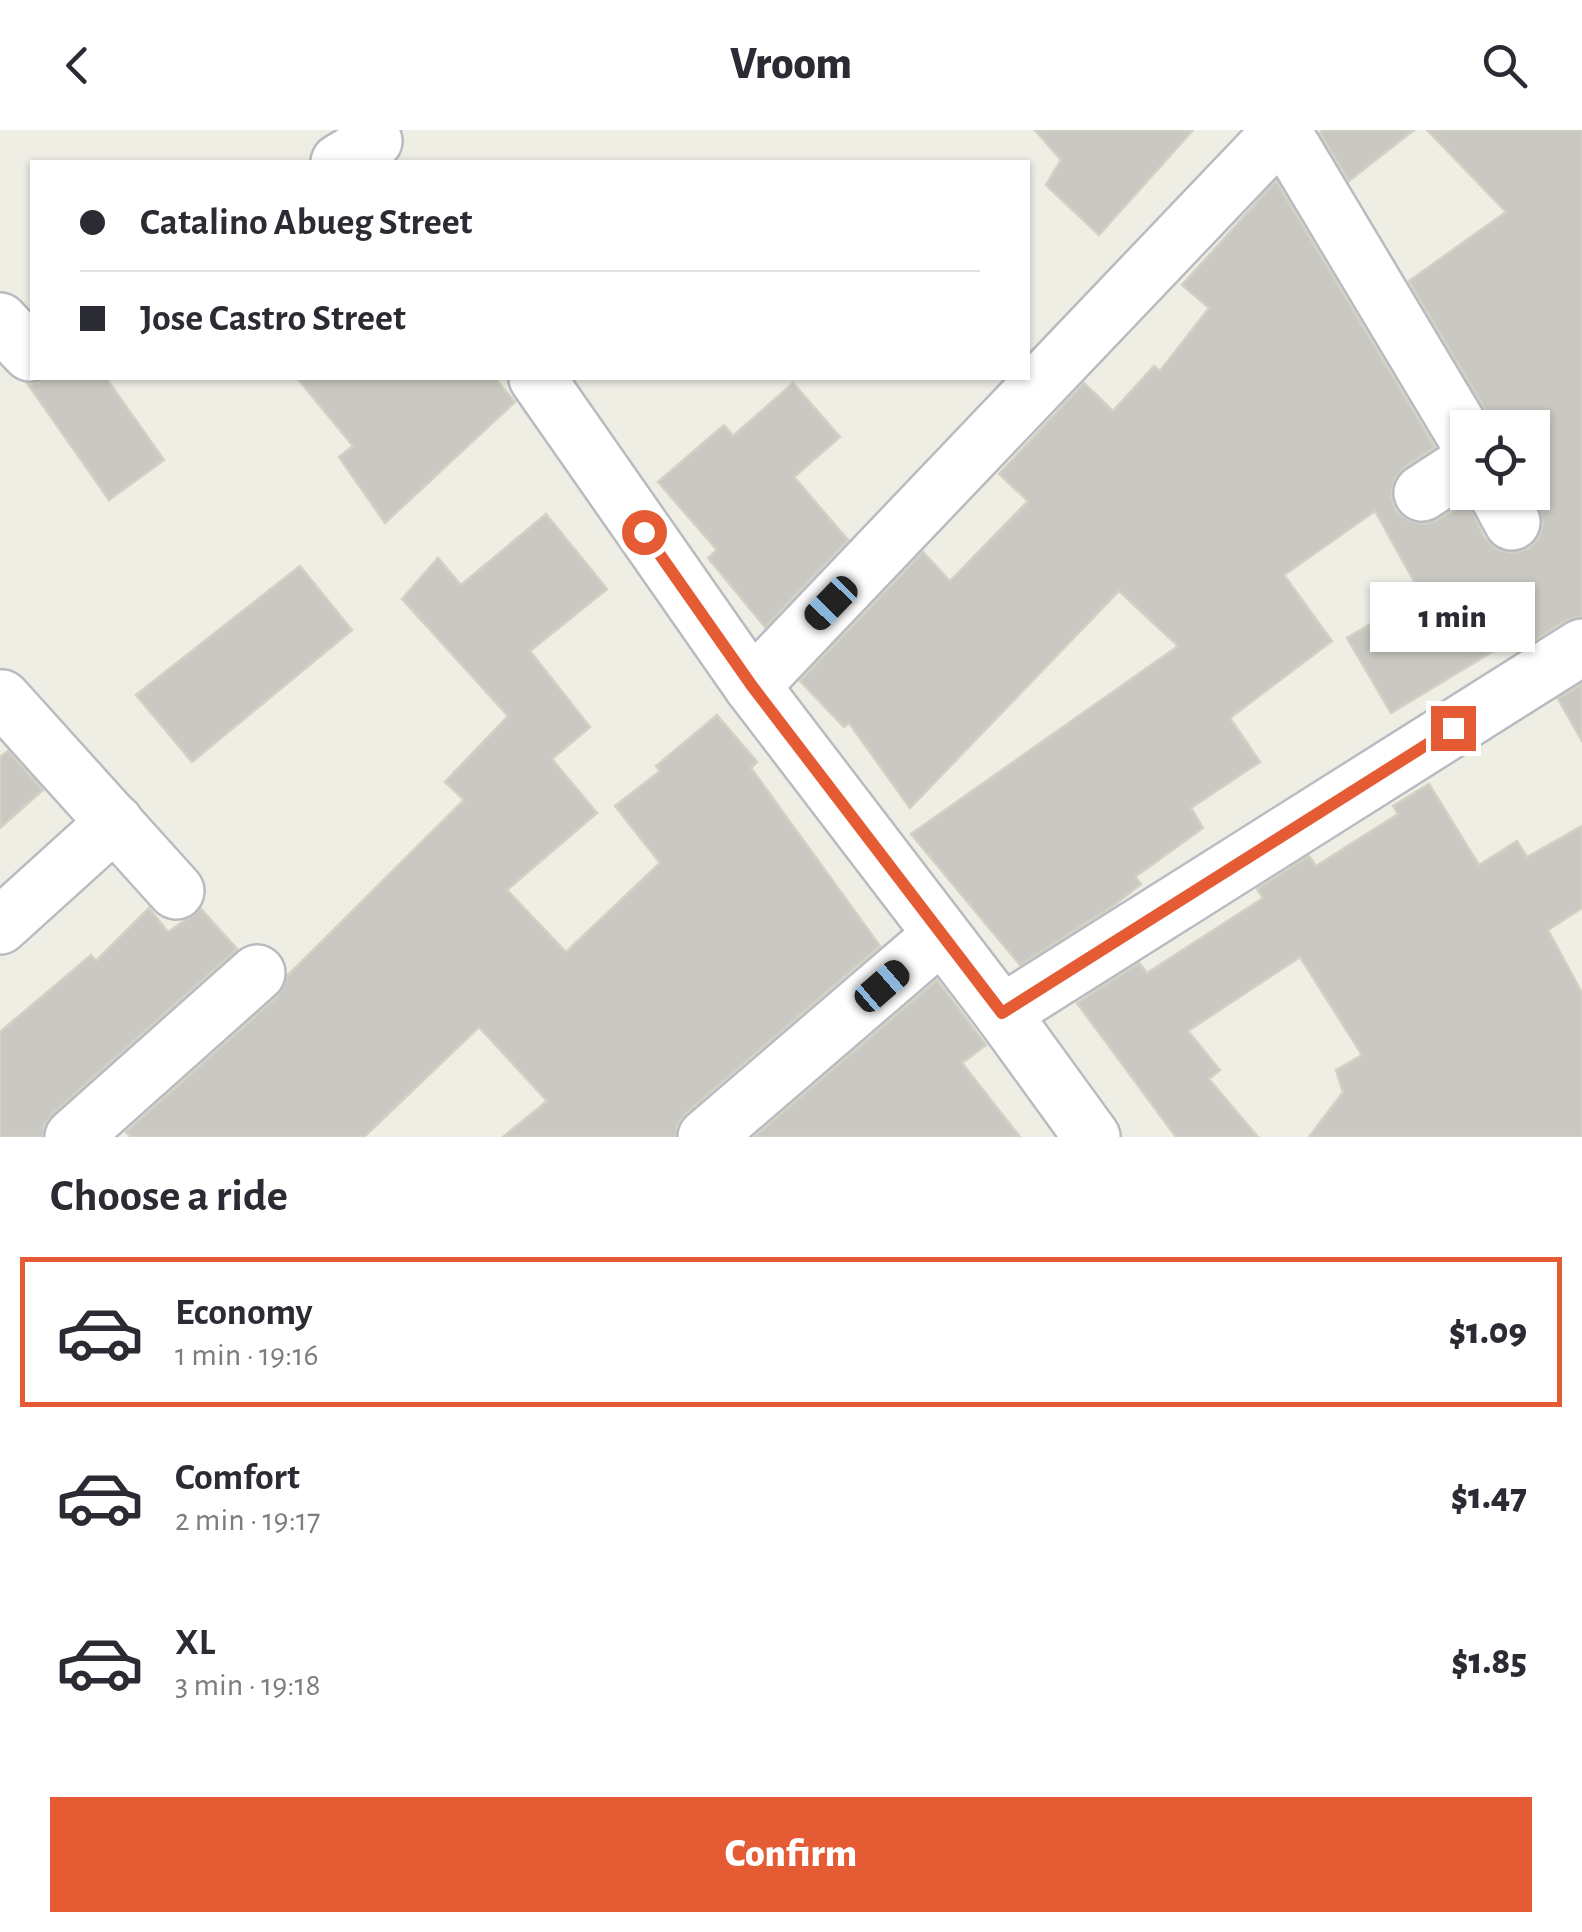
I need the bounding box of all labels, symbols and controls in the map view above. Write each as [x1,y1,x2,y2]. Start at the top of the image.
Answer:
icon: back [50,38,105,93]
icon: search [1477,38,1532,93]
text: Vroom [730,42,852,87]
text: Catalino Abueg Street [140,204,472,242]
text: Jose Castro Street [140,300,406,338]
map controls [1450,410,1550,510]
button: locate [1450,410,1550,510]
route start [622,510,667,555]
car [799,571,863,635]
callout: 1 min [1370,583,1536,653]
text: 1 min [1418,601,1487,633]
route end [1431,706,1476,751]
car [850,955,914,1017]
text: Choose a ride [50,1174,288,1219]
icon: car [55,1287,145,1377]
text: Economy [175,1294,313,1332]
text: $1.09 [1449,1313,1527,1351]
text: 1 min · 19:16 [175,1339,318,1371]
icon: car [55,1452,145,1542]
text: Comfort [175,1459,300,1497]
text: $1.47 [1451,1478,1527,1516]
text: 2 min · 19:17 [175,1504,320,1536]
icon: car [55,1617,145,1707]
text: XL [175,1624,215,1662]
text: $1.85 [1451,1643,1527,1681]
text: 3 min · 19:18 [175,1669,321,1701]
button: Confirm [50,1797,1532,1912]

